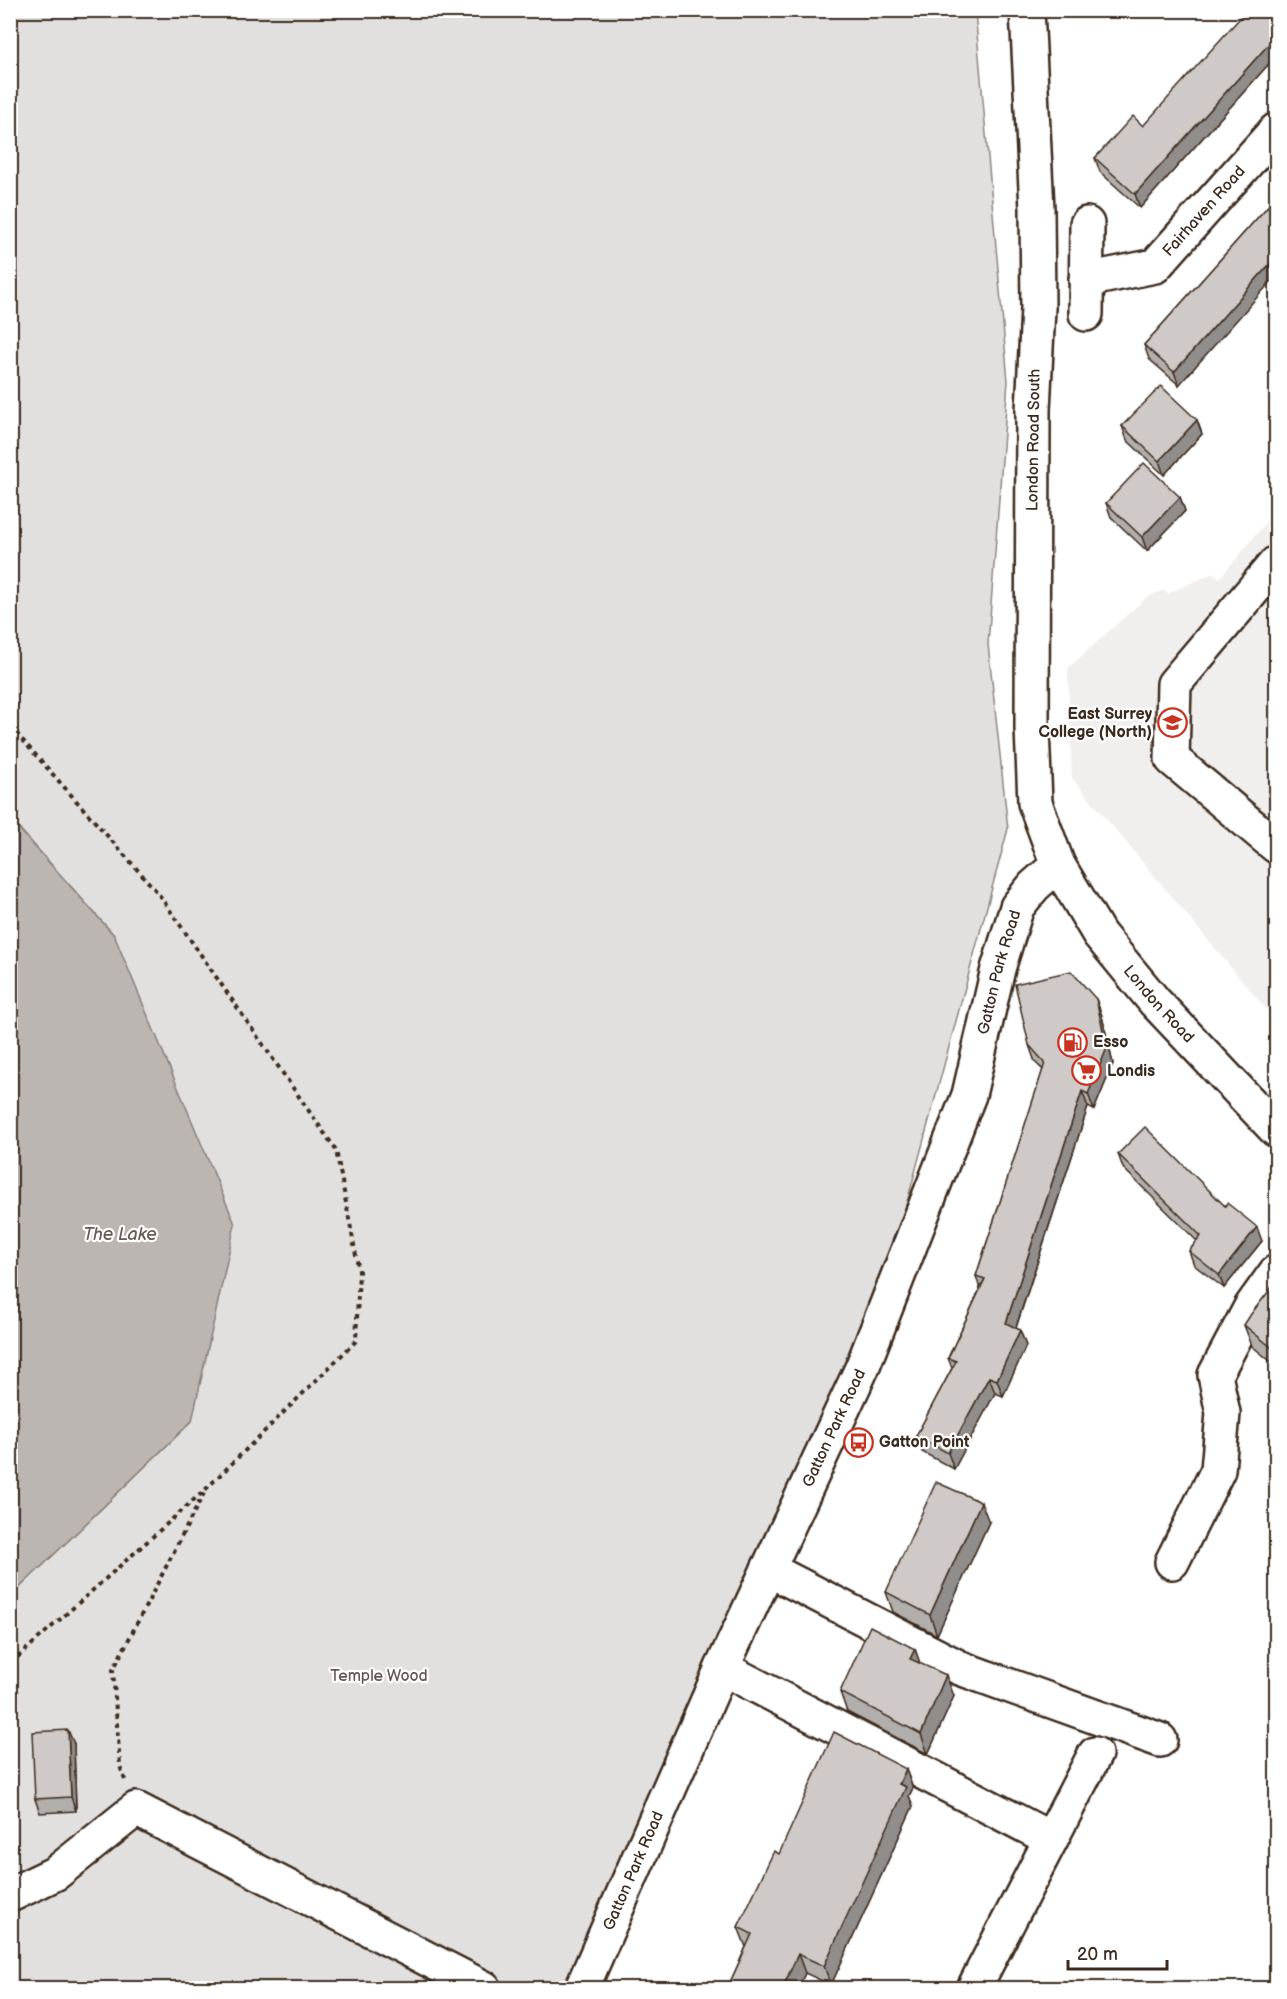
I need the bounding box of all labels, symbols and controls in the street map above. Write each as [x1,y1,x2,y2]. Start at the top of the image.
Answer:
street label: Fairhaven Road [1159,162,1249,260]
street label: London Road South [1023,368,1045,511]
place label: East Surrey College (North) [1039,705,1153,742]
school or university icon: East Surrey College (North) [1157,707,1189,739]
street label: Gatton Park Road [974,908,1025,1036]
street label: London Road [1119,962,1198,1047]
fuel station icon: Esso [1056,1026,1088,1058]
place label: Esso [1093,1033,1128,1052]
supermarket icon: Londis [1070,1055,1102,1087]
place label: Londis [1107,1062,1155,1081]
water label: The Lake [83,1224,157,1245]
street label: Gatton Park Road [798,1366,870,1490]
bus stop icon: Gatton Point [842,1426,874,1458]
place label: Gatton Point [879,1433,970,1452]
park label: Temple Wood [330,1667,428,1686]
street label: Gatton Park Road [599,1808,668,1933]
scale bar [1068,1933,1167,1971]
text: 20 m [1077,1944,1118,1965]

